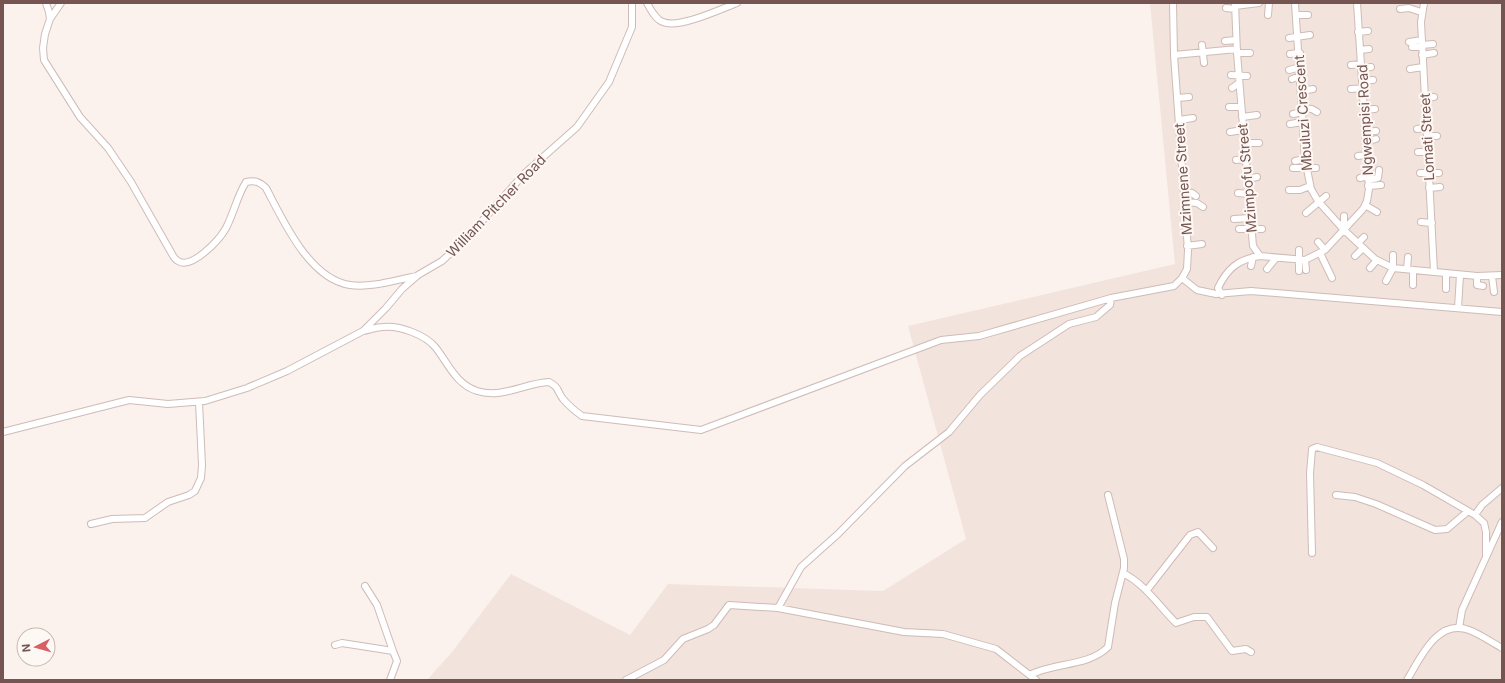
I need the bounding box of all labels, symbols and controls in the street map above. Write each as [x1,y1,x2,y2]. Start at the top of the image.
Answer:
street label: Mbuluzi Crescent [1290,54,1315,172]
street label: Ngwempisi Road [1353,64,1376,176]
street label: Lomati Street [1416,92,1437,181]
street label: Mzimnene Street [1170,122,1195,236]
street label: Mzimpofu Street [1233,122,1260,234]
street label: William Pitcher Road [442,151,549,260]
north arrow [16,627,56,667]
text: N [19,643,33,653]

